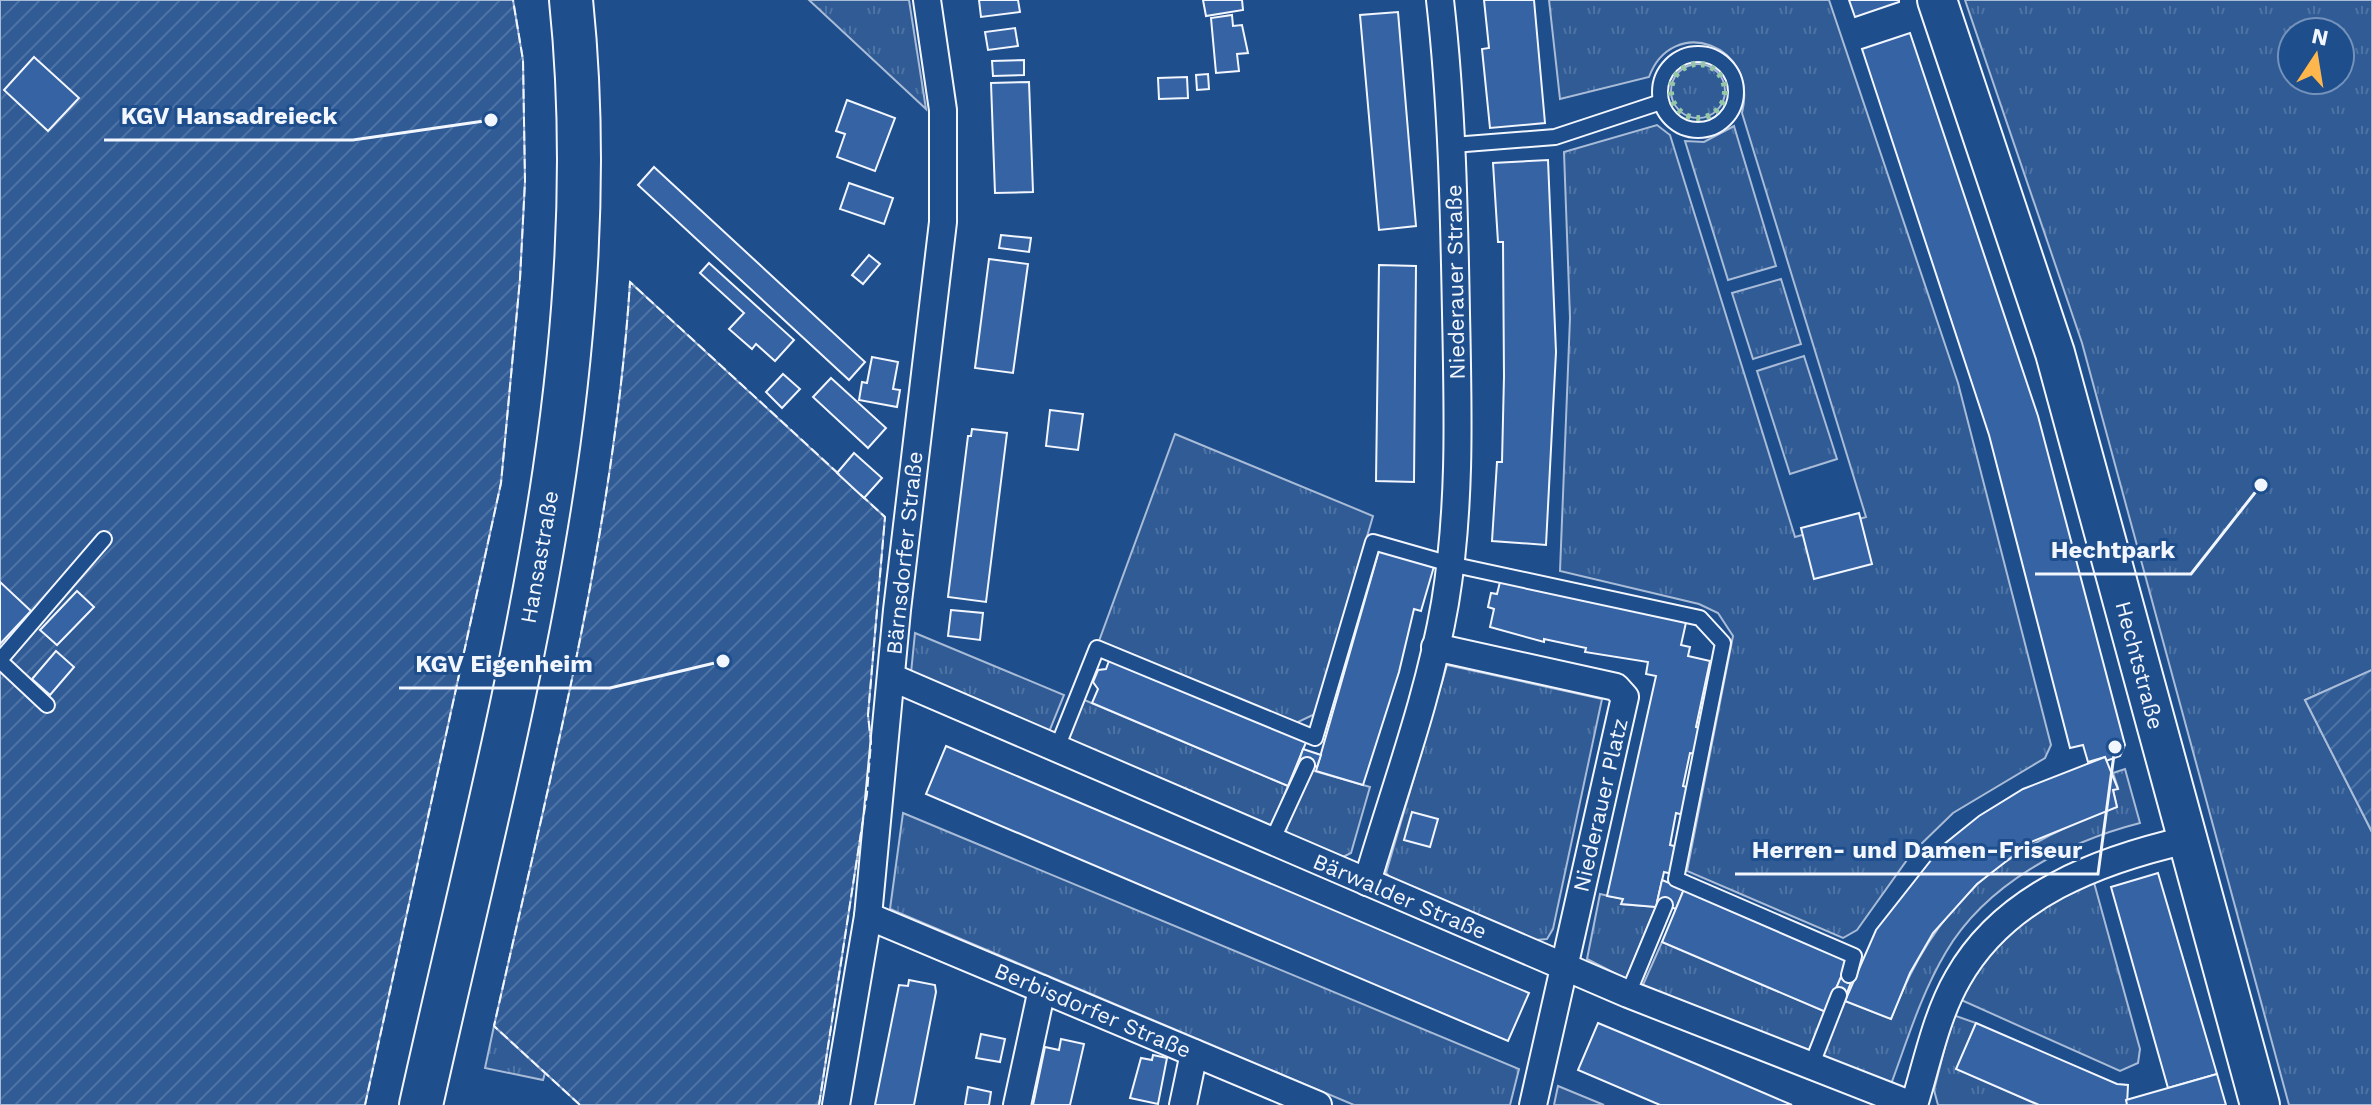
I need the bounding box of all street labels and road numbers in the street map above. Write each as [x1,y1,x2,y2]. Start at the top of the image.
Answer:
street label: Niederauer Straße [1441,184,1470,380]
street label: Bärnsdorfer Straße [881,450,928,656]
street label: Hansastraße [516,489,563,625]
street label: Hechtstraße [2110,598,2169,732]
street label: Niederauer Platz [1568,716,1633,894]
street label: Bärwalder Straße [1309,849,1490,944]
street label: Berbisdorfer Straße [991,958,1195,1063]

